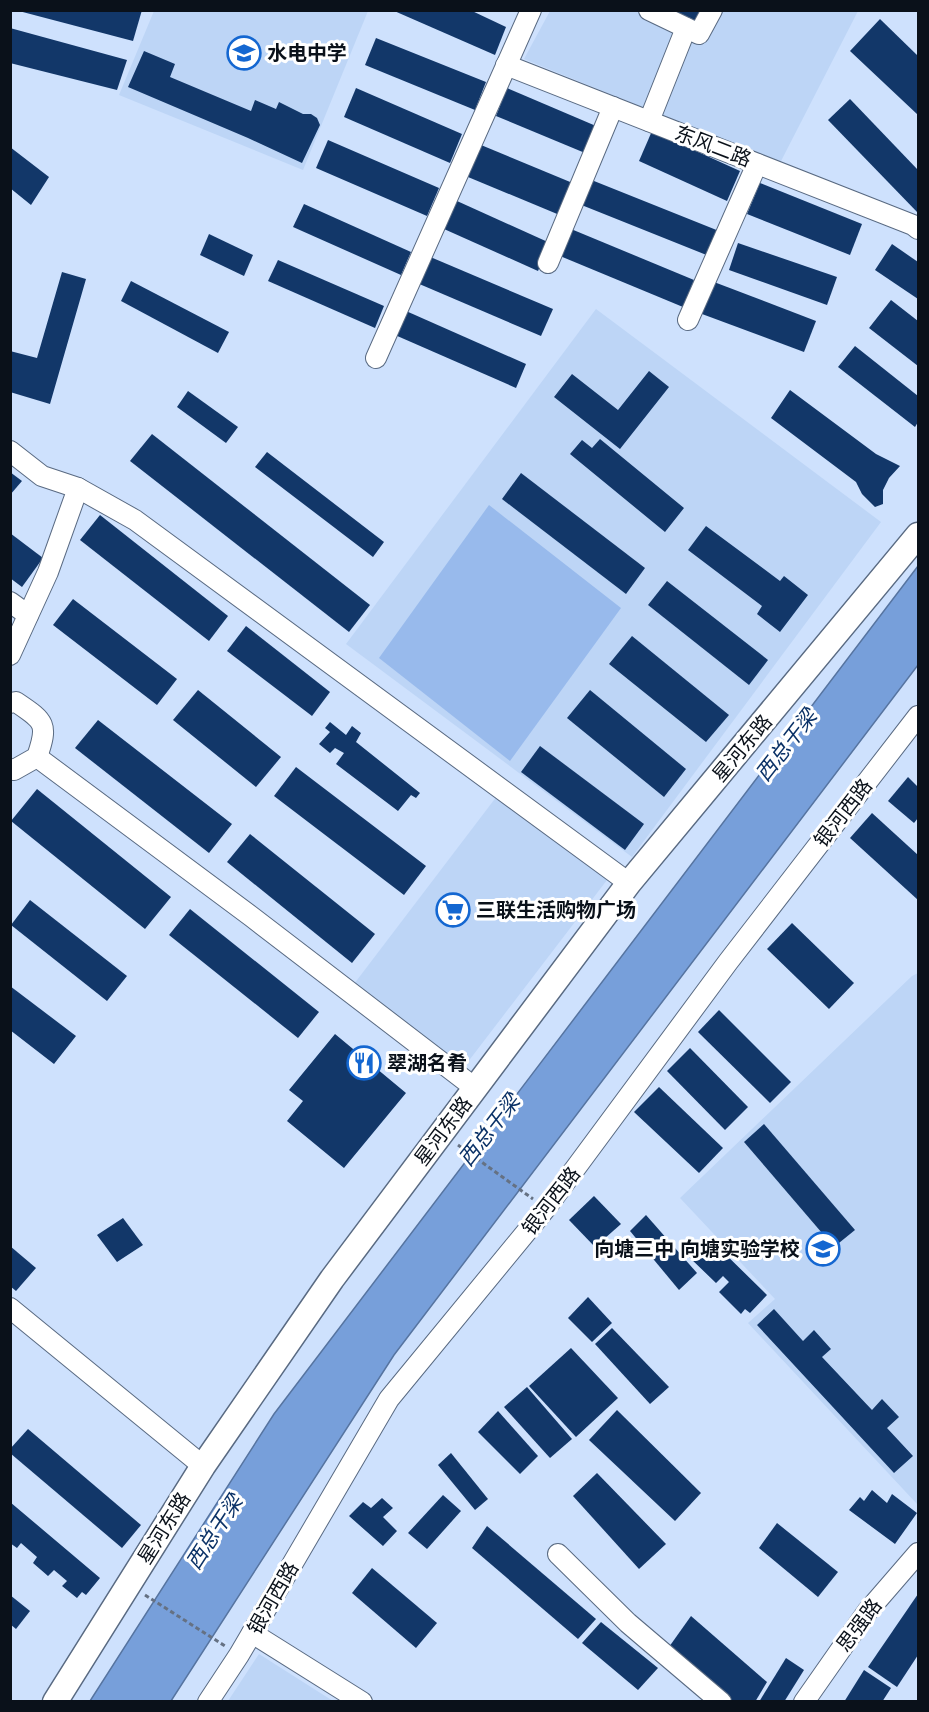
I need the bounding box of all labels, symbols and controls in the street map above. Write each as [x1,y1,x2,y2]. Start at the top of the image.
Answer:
school or university icon: 水电中学 [226,35,262,71]
place label: 水电中学 [267,41,347,65]
street label: 东风二路 [671,120,755,172]
water label: 西总干梁 [750,703,823,786]
street label: 星河东路 [707,710,777,786]
street label: 银河西路 [809,774,877,852]
supermarket icon: 三联生活购物广场 [435,892,471,928]
place label: 三联生活购物广场 [476,898,636,922]
restaurant icon: 翠湖名肴 [346,1045,382,1081]
place label: 翠湖名肴 [387,1051,467,1075]
water label: 西总干梁 [453,1088,526,1171]
street label: 星河东路 [409,1092,477,1170]
street label: 银河西路 [517,1162,585,1240]
school or university icon: 向塘三中 向塘实验学校 [805,1231,841,1267]
place label: 向塘三中 向塘实验学校 [594,1237,800,1261]
street label: 星河东路 [133,1488,195,1568]
water label: 西总干梁 [181,1488,248,1574]
street label: 银河西路 [243,1557,303,1639]
street label: 思强路 [831,1594,887,1656]

